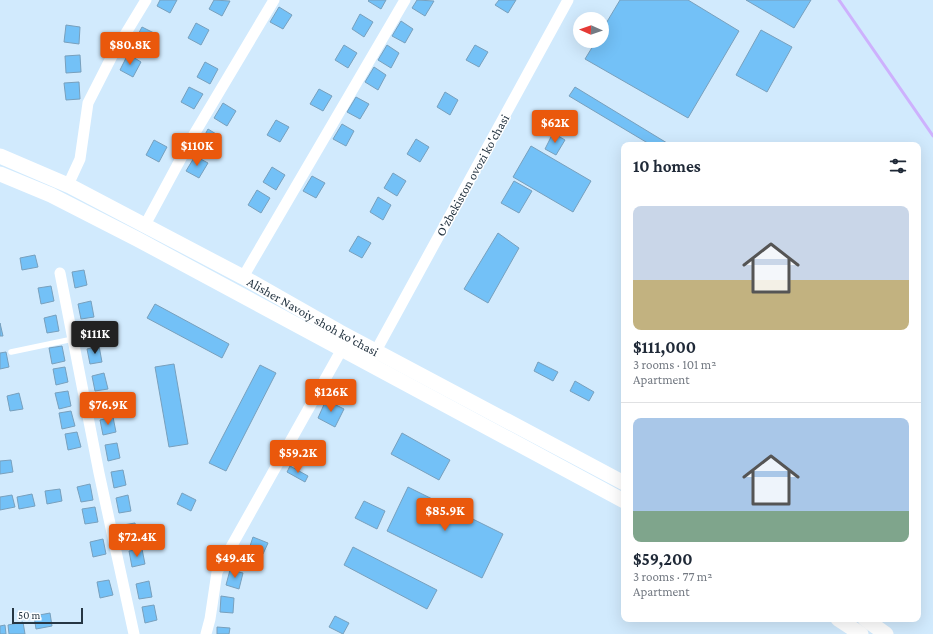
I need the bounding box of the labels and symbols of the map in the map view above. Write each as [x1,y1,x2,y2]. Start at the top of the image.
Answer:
north arrow [573,12,609,48]
pin: $80.8K [97,32,163,66]
pin: $62K [531,110,579,144]
street label: O'zbekiston ovozi ko'chasi [433,111,512,239]
pin: $110K [169,133,225,167]
street label: Alisher Navoiy shoh ko'chasi [245,274,382,359]
pin: $111K [67,321,123,355]
pin: $126K [303,379,359,413]
pin: $76.9K [75,392,141,426]
pin: $59.2K [265,440,331,474]
pin: $85.9K [412,498,478,532]
pin: $72.4K [104,524,170,558]
pin: $49.4K [202,545,268,579]
scale bar [12,606,83,625]

